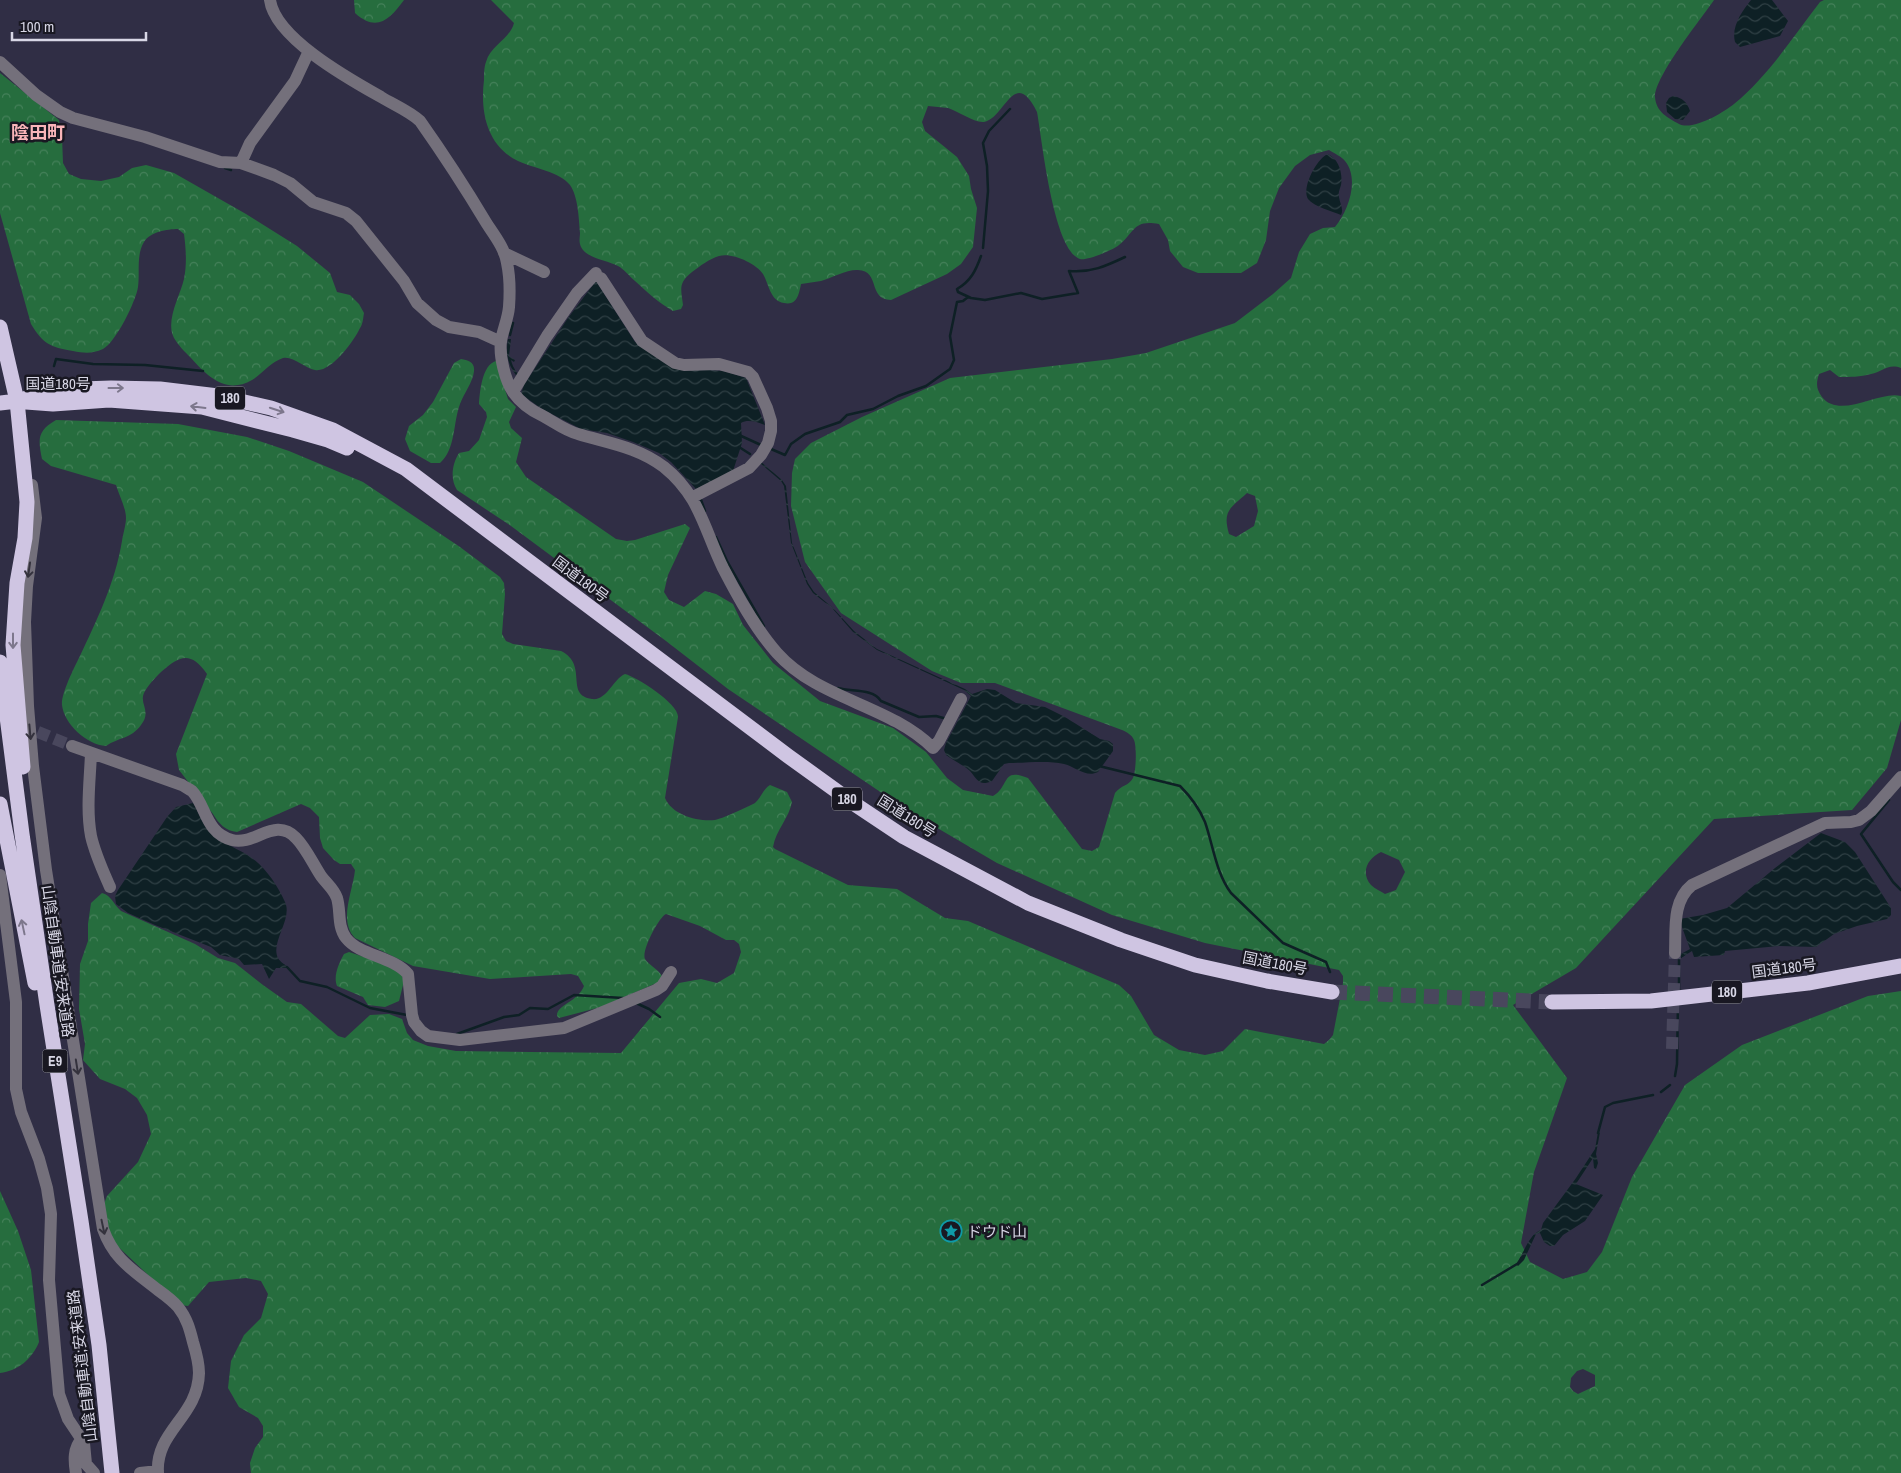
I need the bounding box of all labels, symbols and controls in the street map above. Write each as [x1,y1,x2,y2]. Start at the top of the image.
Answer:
scale bar [12,10,146,42]
text: 100 m [20,16,54,37]
district label: 陰田町 [11,120,65,145]
street label: 国道180号 [25,373,91,394]
one-way arrow [108,383,124,393]
road number: 180 [215,386,245,409]
one-way arrow [190,402,206,412]
one-way arrow [269,405,285,415]
street label: 国道180号 [549,551,613,607]
one-way arrow [24,562,34,578]
one-way arrow [8,632,18,648]
one-way arrow [26,724,35,740]
road number: 180 [832,788,862,811]
street label: 国道180号 [874,790,940,842]
street label: 山陰自動車道;安来道路 [37,884,79,1038]
one-way arrow [18,920,27,936]
street label: 国道180号 [1241,946,1309,980]
street label: 国道180号 [1750,954,1818,982]
road number: 180 [1712,980,1742,1004]
road number: E9 [42,1050,68,1072]
one-way arrow [72,1058,82,1074]
one-way arrow [99,1218,108,1234]
place icon: ドウド山 [939,1219,963,1243]
place label: ドウド山 [967,1221,1027,1242]
street label: 山陰自動車道;安来道路 [62,1289,102,1443]

